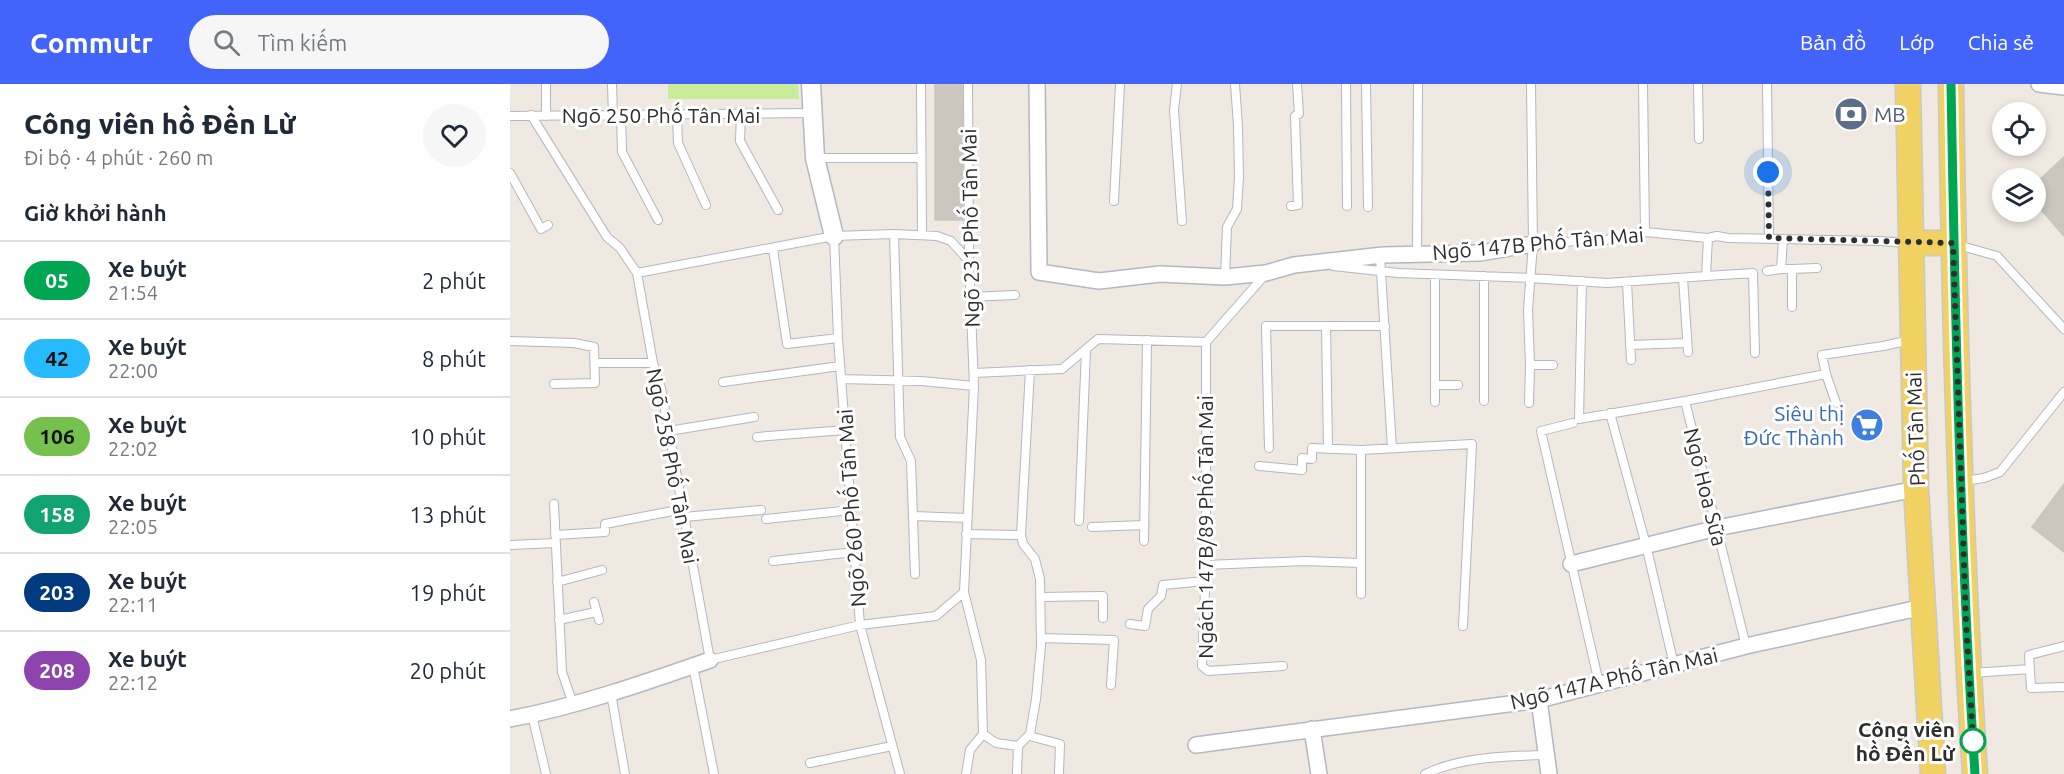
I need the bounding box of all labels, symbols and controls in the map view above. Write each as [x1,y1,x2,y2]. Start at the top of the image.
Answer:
search box [189,15,609,69]
icon: search [210,26,243,59]
text: Commutr [30,27,153,58]
text: Tìm kiếm [258,30,347,55]
text: Bản đồ [1800,30,1866,54]
text: Lớp [1899,30,1935,54]
text: Chia sẻ [1968,30,2034,54]
bank icon: MB [1833,96,1869,132]
street label: Ngõ 250 Phố Tân Mai [562,101,760,127]
place label: MB [1874,102,1906,126]
map controls [1992,102,2046,222]
button: locate [1992,102,2046,156]
button: heart [423,104,486,167]
text: Công viên hồ Đền Lừ [24,108,296,139]
street label: Ngõ 231 Phố Tân Mai [954,128,984,328]
text: Đi bộ · 4 phút · 260 m [24,146,213,169]
your location [1753,157,1783,187]
button: layers [1992,168,2046,222]
text: Giờ khởi hành [24,200,167,225]
street label: Ngõ 147B Phố Tân Mai [1431,220,1645,264]
text: Xe buýt [108,256,187,281]
text: 05 [45,268,69,292]
text: 2 phút [422,268,486,293]
text: 21:54 [108,281,158,304]
text: Xe buýt [108,334,187,359]
text: 42 [45,346,69,370]
text: 8 phút [422,346,486,371]
text: 22:00 [108,359,158,382]
street label: Ngõ 258 Phố Tân Mai [642,366,706,566]
street label: Phố Tân Mai [1899,371,1929,487]
street label: Ngách 147B/89 Phố Tân Mai [1191,395,1217,659]
place label: Siêu thị Đức Thành [1743,401,1844,449]
supermarket icon: Siêu thị Đức Thành [1849,407,1885,443]
street label: Ngõ 260 Phố Tân Mai [830,408,870,608]
text: Xe buýt [108,412,187,437]
text: 106 [39,424,75,448]
text: 10 phút [410,424,486,449]
street label: Ngõ Hoa Sữa [1680,425,1732,549]
text: 22:02 [108,437,158,460]
text: Xe buýt [108,490,187,515]
text: 158 [39,502,75,526]
text: 13 phút [410,502,486,527]
text: 22:05 [108,515,158,538]
text: Xe buýt [108,568,187,593]
text: 203 [39,580,75,604]
text: 19 phút [410,580,486,605]
text: 22:11 [108,593,158,616]
street label: Ngõ 147A Phố Tân Mai [1507,640,1720,714]
text: Xe buýt [108,646,187,671]
text: 208 [39,658,75,682]
text: 20 phút [410,658,486,683]
text: 22:12 [108,671,158,694]
place label: Công viên hồ Đền Lừ [1856,717,1956,765]
marker: Công viên hồ Đền Lừ [1960,728,1986,754]

